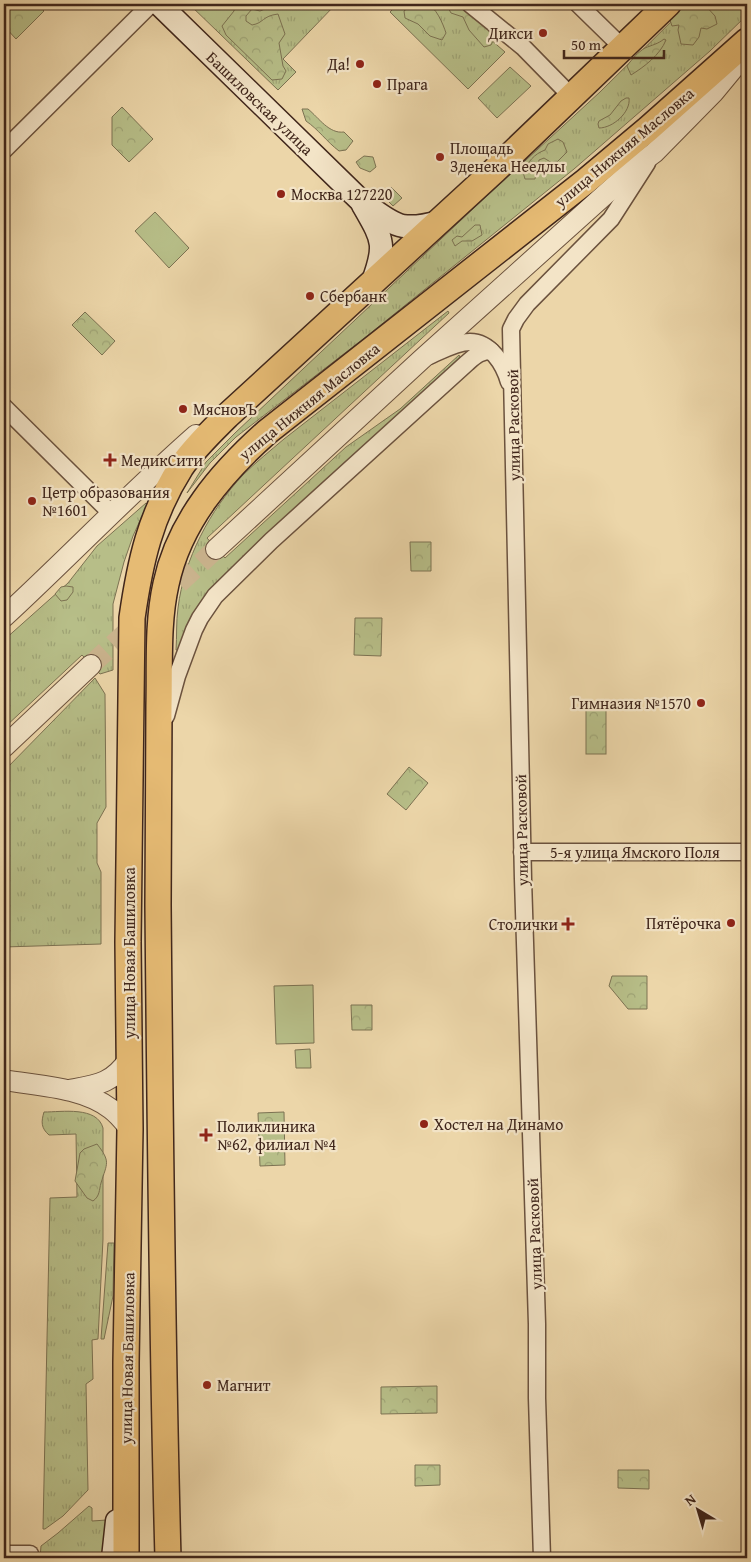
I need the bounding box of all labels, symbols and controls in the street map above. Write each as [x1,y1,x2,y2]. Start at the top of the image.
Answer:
place label: Дикси [487,21,533,45]
marker: Дикси [537,27,549,39]
scale bar [564,28,664,60]
text: 50 m [571,34,602,55]
street label: Башиловская улица [201,45,319,161]
place label: Да! [327,52,350,76]
marker: Да! [354,58,366,70]
place label: Прага [387,72,428,96]
marker: Прага [371,78,383,90]
street label: улица Нижняя Масловка [548,81,699,213]
place label: Площадь Зденека Неедлы [450,136,565,178]
marker: Площадь Зденека Неедлы [434,151,446,163]
place label: Москва 127220 [291,182,393,206]
marker: Москва 127220 [275,188,287,200]
place label: Сбербанк [320,284,387,308]
marker: Сбербанк [304,290,316,302]
street label: улица Нижняя Масловка [232,336,385,466]
street label: улица Расковой [500,368,526,482]
place label: МясновЪ [193,397,257,421]
marker: МясновЪ [177,403,189,415]
place label: МедикСити [121,448,204,472]
marker: МедикСити [103,453,117,467]
place label: Цетр образования №1601 [42,480,170,522]
marker: Цетр образования №1601 [26,495,38,507]
place label: Гимназия №1570 [571,691,691,715]
marker: Гимназия №1570 [695,697,707,709]
street label: улица Расковой [508,773,534,887]
street label: 5-я улица Ямского Поля [550,840,720,864]
street label: улица Новая Башиловка [117,867,141,1040]
place label: Пятёрочка [646,911,721,935]
place label: Столички [489,912,558,936]
marker: Пятёрочка [725,917,737,929]
marker: Столички [562,918,574,930]
place label: Хостел на Динамо [434,1112,563,1136]
place label: Поликлиника №62, филиал №4 [217,1114,337,1156]
marker: Хостел на Динамо [418,1118,430,1130]
marker: Поликлиника №62, филиал №4 [199,1128,213,1142]
street label: улица Расковой [520,1177,548,1291]
street label: улица Новая Башиловка [113,1272,141,1445]
place label: Магнит [217,1373,271,1397]
marker: Магнит [201,1379,213,1391]
north arrow [674,1484,724,1534]
text: N [680,1489,700,1511]

